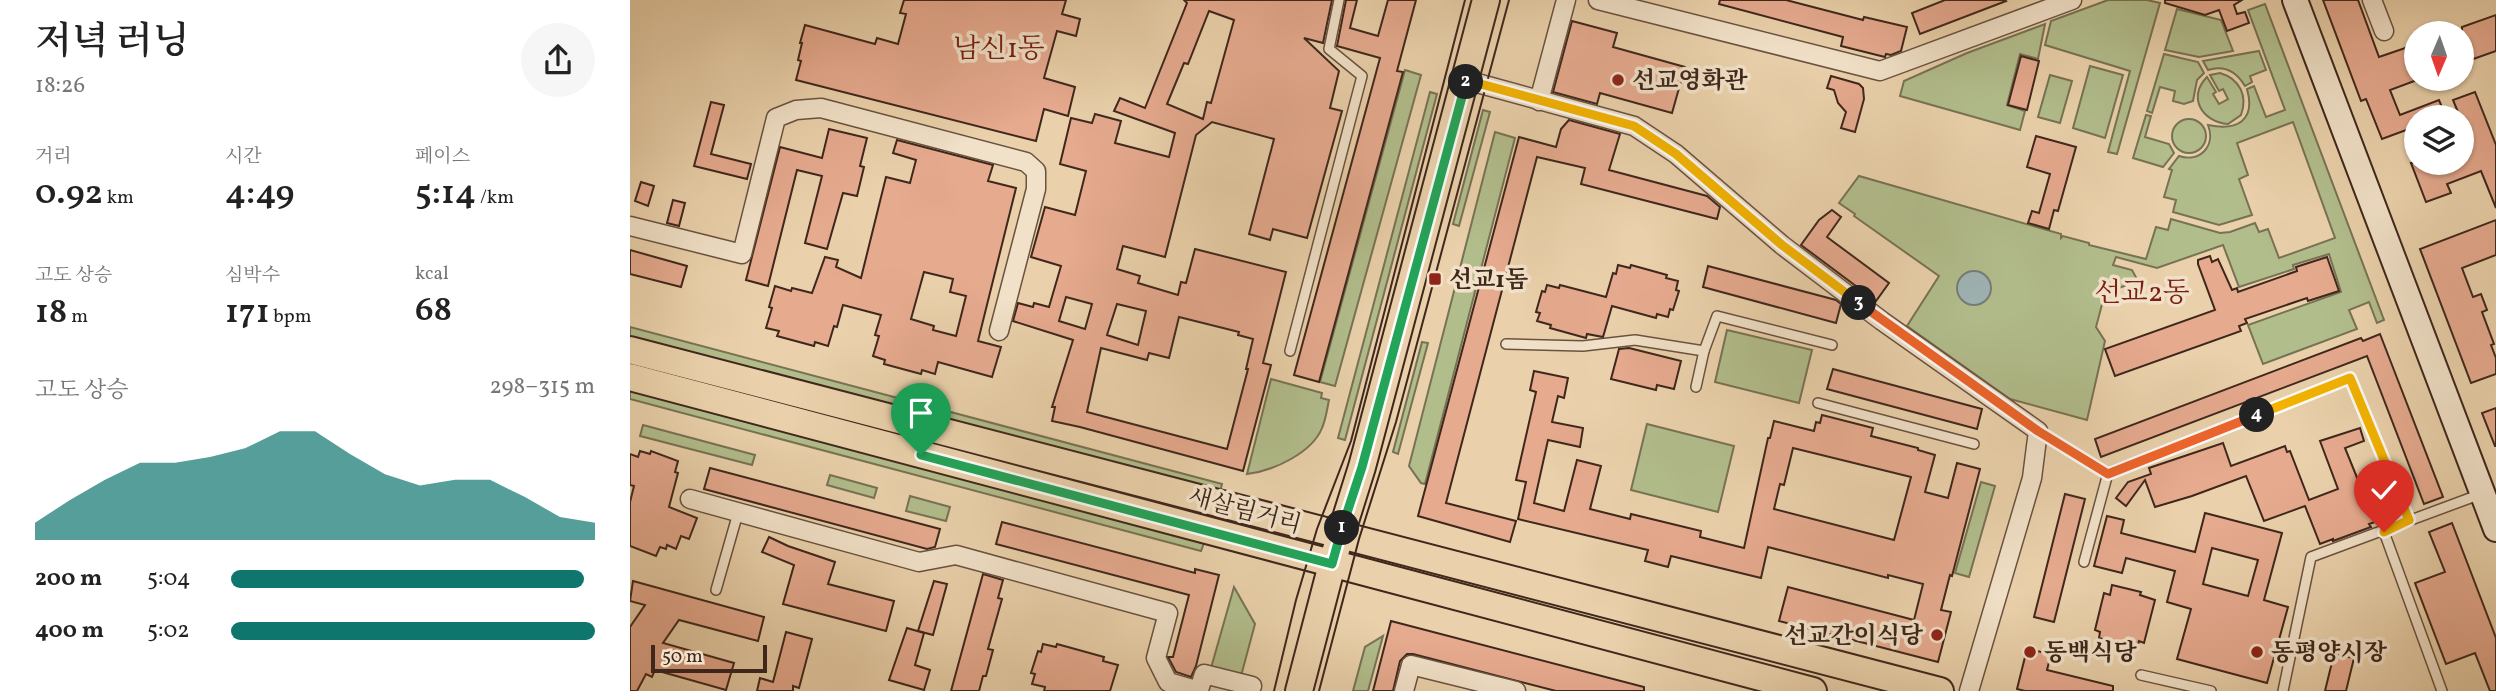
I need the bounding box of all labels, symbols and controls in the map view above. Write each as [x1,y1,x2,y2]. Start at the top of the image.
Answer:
text: 저녁 러닝 [35,17,189,70]
north arrow [2404,21,2474,91]
map controls [2404,21,2474,175]
button: share [521,23,595,97]
district label: 남신1동 [953,30,1045,69]
pin: 2 [1448,64,1484,100]
place label: 선교영화관 [1632,65,1748,99]
text: 2 [1461,68,1470,94]
text: 18:26 [35,70,85,102]
marker: 선교영화관 [1610,72,1626,88]
button: layers [2404,105,2474,175]
text: 거리 [35,144,72,170]
text: 시간 [225,144,262,170]
text: 페이스 [415,144,470,170]
text: 0.92 [35,170,103,218]
text: 4:49 [225,170,294,218]
text: 5:14 [415,170,476,218]
text: km [103,185,134,211]
text: /km [476,185,514,211]
text: kcal [415,261,449,287]
text: 고도 상승 [35,263,112,289]
text: 심박수 [225,263,280,289]
place label: 선교1돔 [1449,264,1528,298]
marker: 선교1돔 [1427,271,1443,287]
district label: 선교2동 [2094,274,2190,313]
pin: 3 [1842,286,1876,320]
text: 68 [415,287,452,335]
text: 18 [35,289,67,337]
text: 171 [225,289,270,337]
text: 3 [1854,289,1863,315]
text: m [67,304,88,330]
text: bpm [270,304,311,330]
text: 298–315 m [489,371,595,403]
text: 고도 상승 [35,375,128,407]
pin [891,383,951,455]
icon: arrive [902,394,940,432]
pin: 4 [2240,398,2274,432]
text: 4 [2251,401,2262,427]
pin [2354,460,2414,532]
icon: check [2365,471,2403,509]
street label: 새살림거리 [1184,481,1305,543]
pin: 1 [1324,510,1360,546]
text: 1 [1338,514,1345,540]
text: 200 m [35,563,102,595]
text: 5:04 [147,563,190,595]
text: 400 m [35,615,104,647]
text: 5:02 [147,615,190,647]
place label: 선교간이식당 [1784,620,1924,654]
marker: 선교간이식당 [1929,627,1945,643]
place label: 동백식당 [2044,637,2138,671]
place label: 동평양시장 [2271,637,2388,671]
scale bar [651,642,766,674]
text: 50 m [662,644,703,670]
marker: 동백식당 [2022,644,2038,660]
marker: 동평양시장 [2249,644,2265,660]

